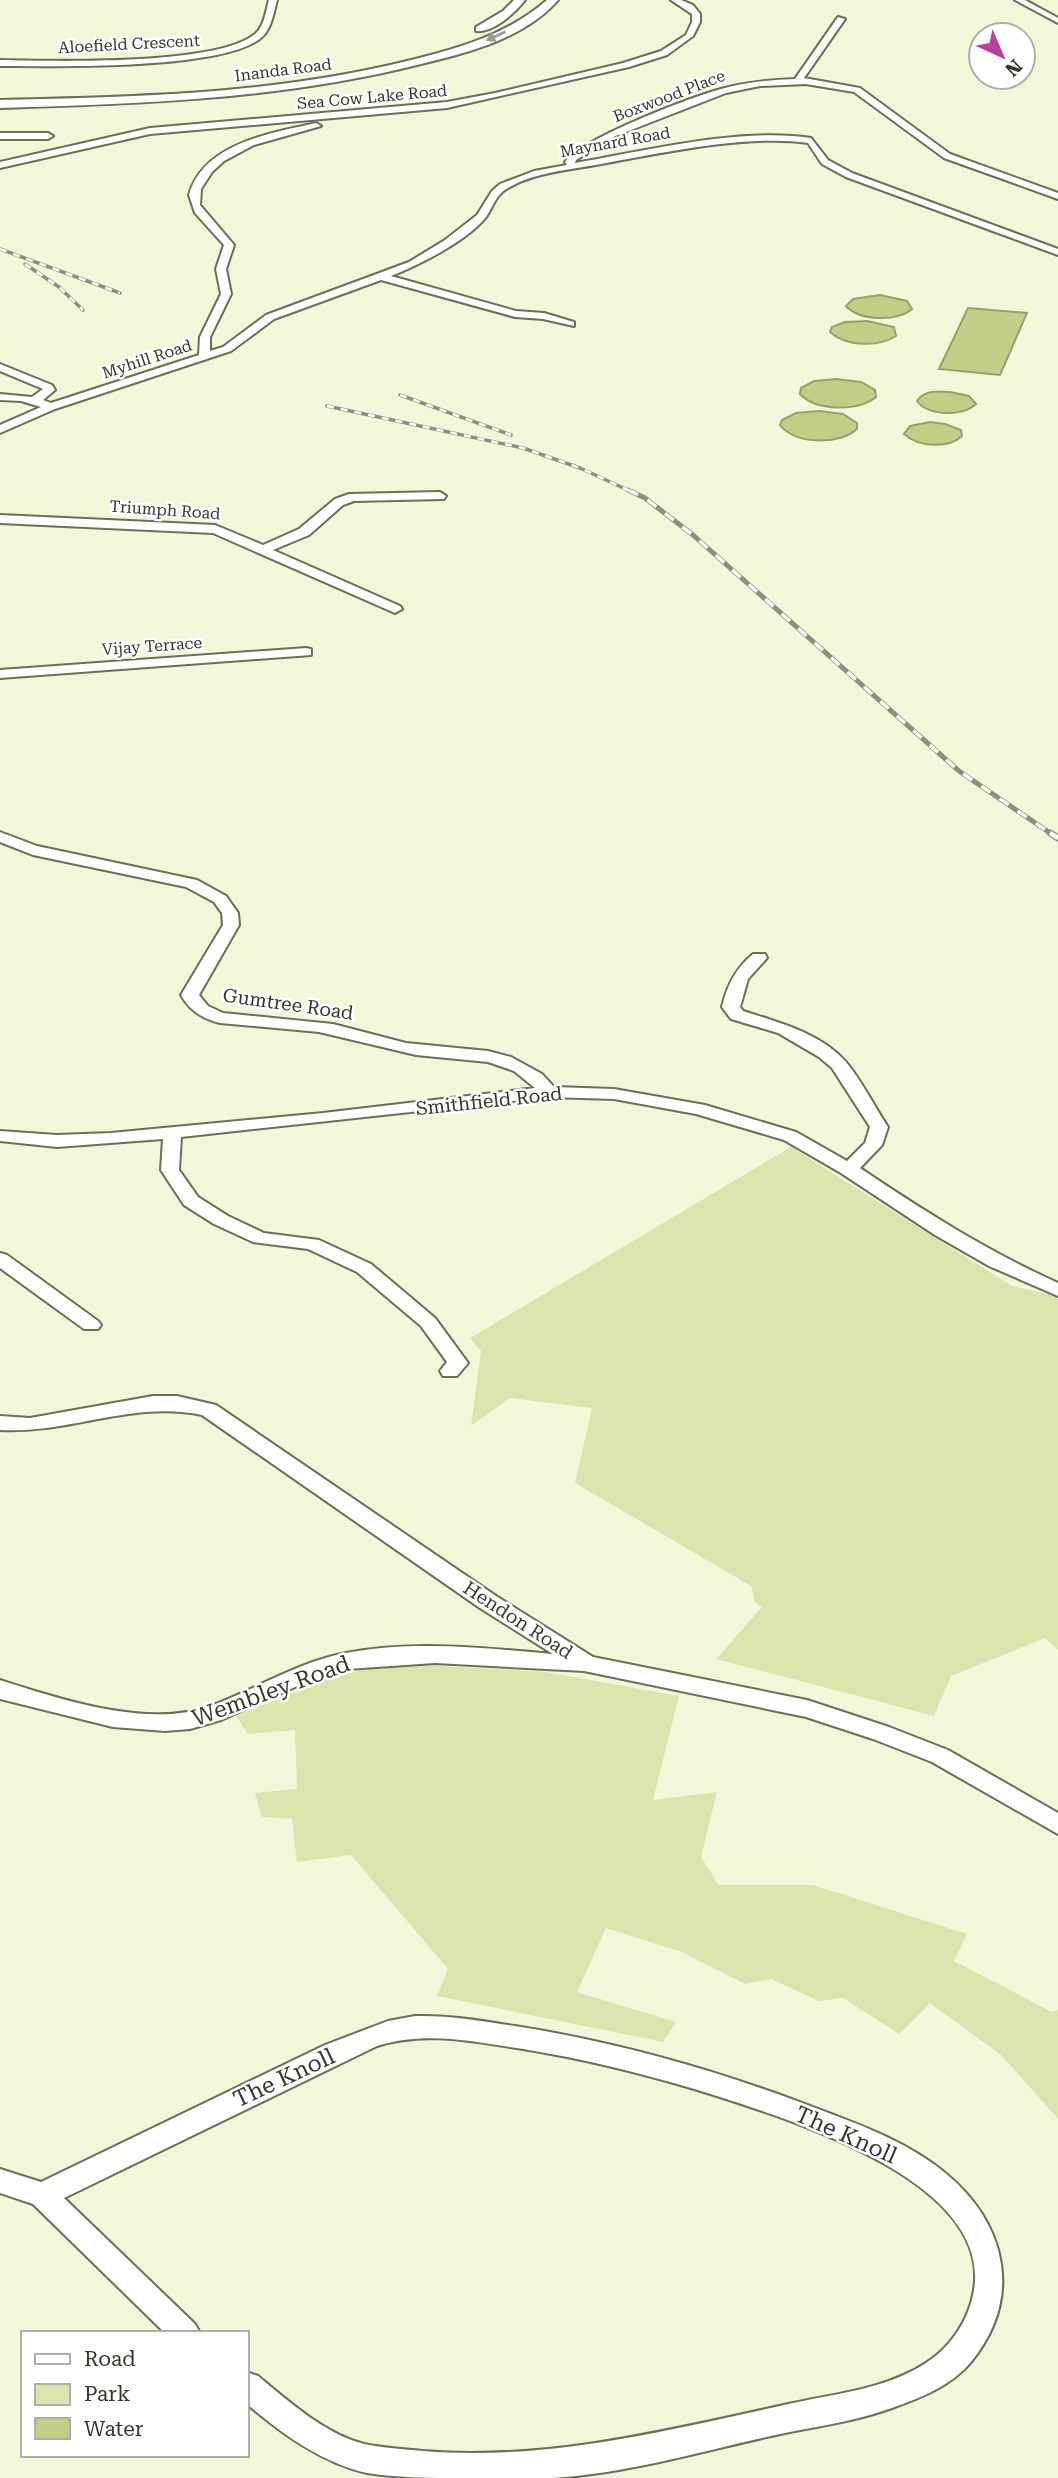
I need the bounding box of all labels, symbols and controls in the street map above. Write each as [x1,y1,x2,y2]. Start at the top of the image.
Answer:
north arrow [967,21,1037,91]
one-way arrow [486,30,506,42]
street label: Aloefield Crescent [58,31,200,57]
street label: Inanda Road [233,55,333,85]
text: N [1000,55,1027,81]
street label: Boxwood Place [610,66,728,126]
street label: Sea Cow Lake Road [296,81,448,113]
street label: Maynard Road [558,123,672,161]
street label: Myhill Road [100,336,194,382]
street label: Triumph Road [109,497,221,523]
street label: Vijay Terrace [101,633,203,659]
street label: Gumtree Road [221,983,355,1025]
street label: Smithfield Road [415,1082,563,1120]
street label: Hendon Road [459,1576,577,1664]
street label: Wembley Road [188,1650,354,1732]
street label: The Knoll [229,2043,339,2113]
street label: The Knoll [791,2101,901,2169]
legend [21,2331,248,2457]
text: Road [84,2347,136,2371]
text: Park [84,2382,130,2406]
text: Water [84,2417,144,2441]

